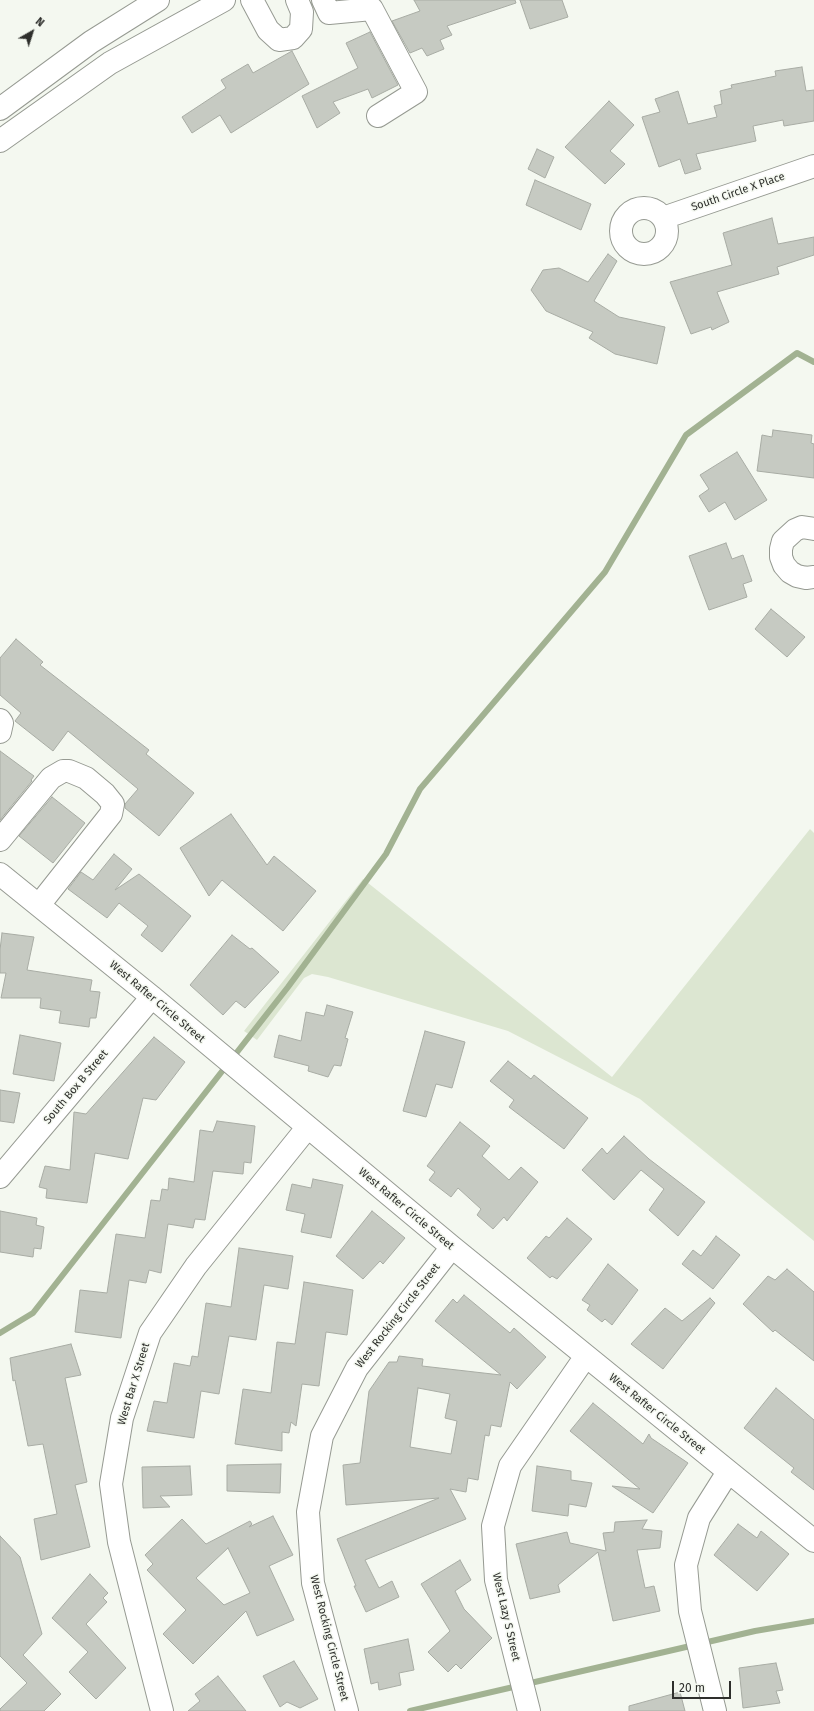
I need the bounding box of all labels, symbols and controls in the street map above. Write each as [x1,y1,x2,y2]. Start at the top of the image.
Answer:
north arrow [12,12,52,52]
text: N [33,15,47,30]
street label: South Circle X Place [690,170,786,214]
street label: West Rafter Circle Street [107,958,207,1046]
street label: South Box B Street [41,1047,111,1127]
street label: West Rafter Circle Street [356,1165,456,1253]
street label: West Rocking Circle Street [353,1261,443,1371]
street label: West Bar X Street [115,1341,153,1427]
street label: West Rafter Circle Street [606,1371,708,1457]
street label: West Lazy S Street [489,1572,523,1662]
street label: West Rocking Circle Street [307,1574,351,1702]
scale bar [674,1673,733,1699]
text: 20 m [679,1681,705,1695]

